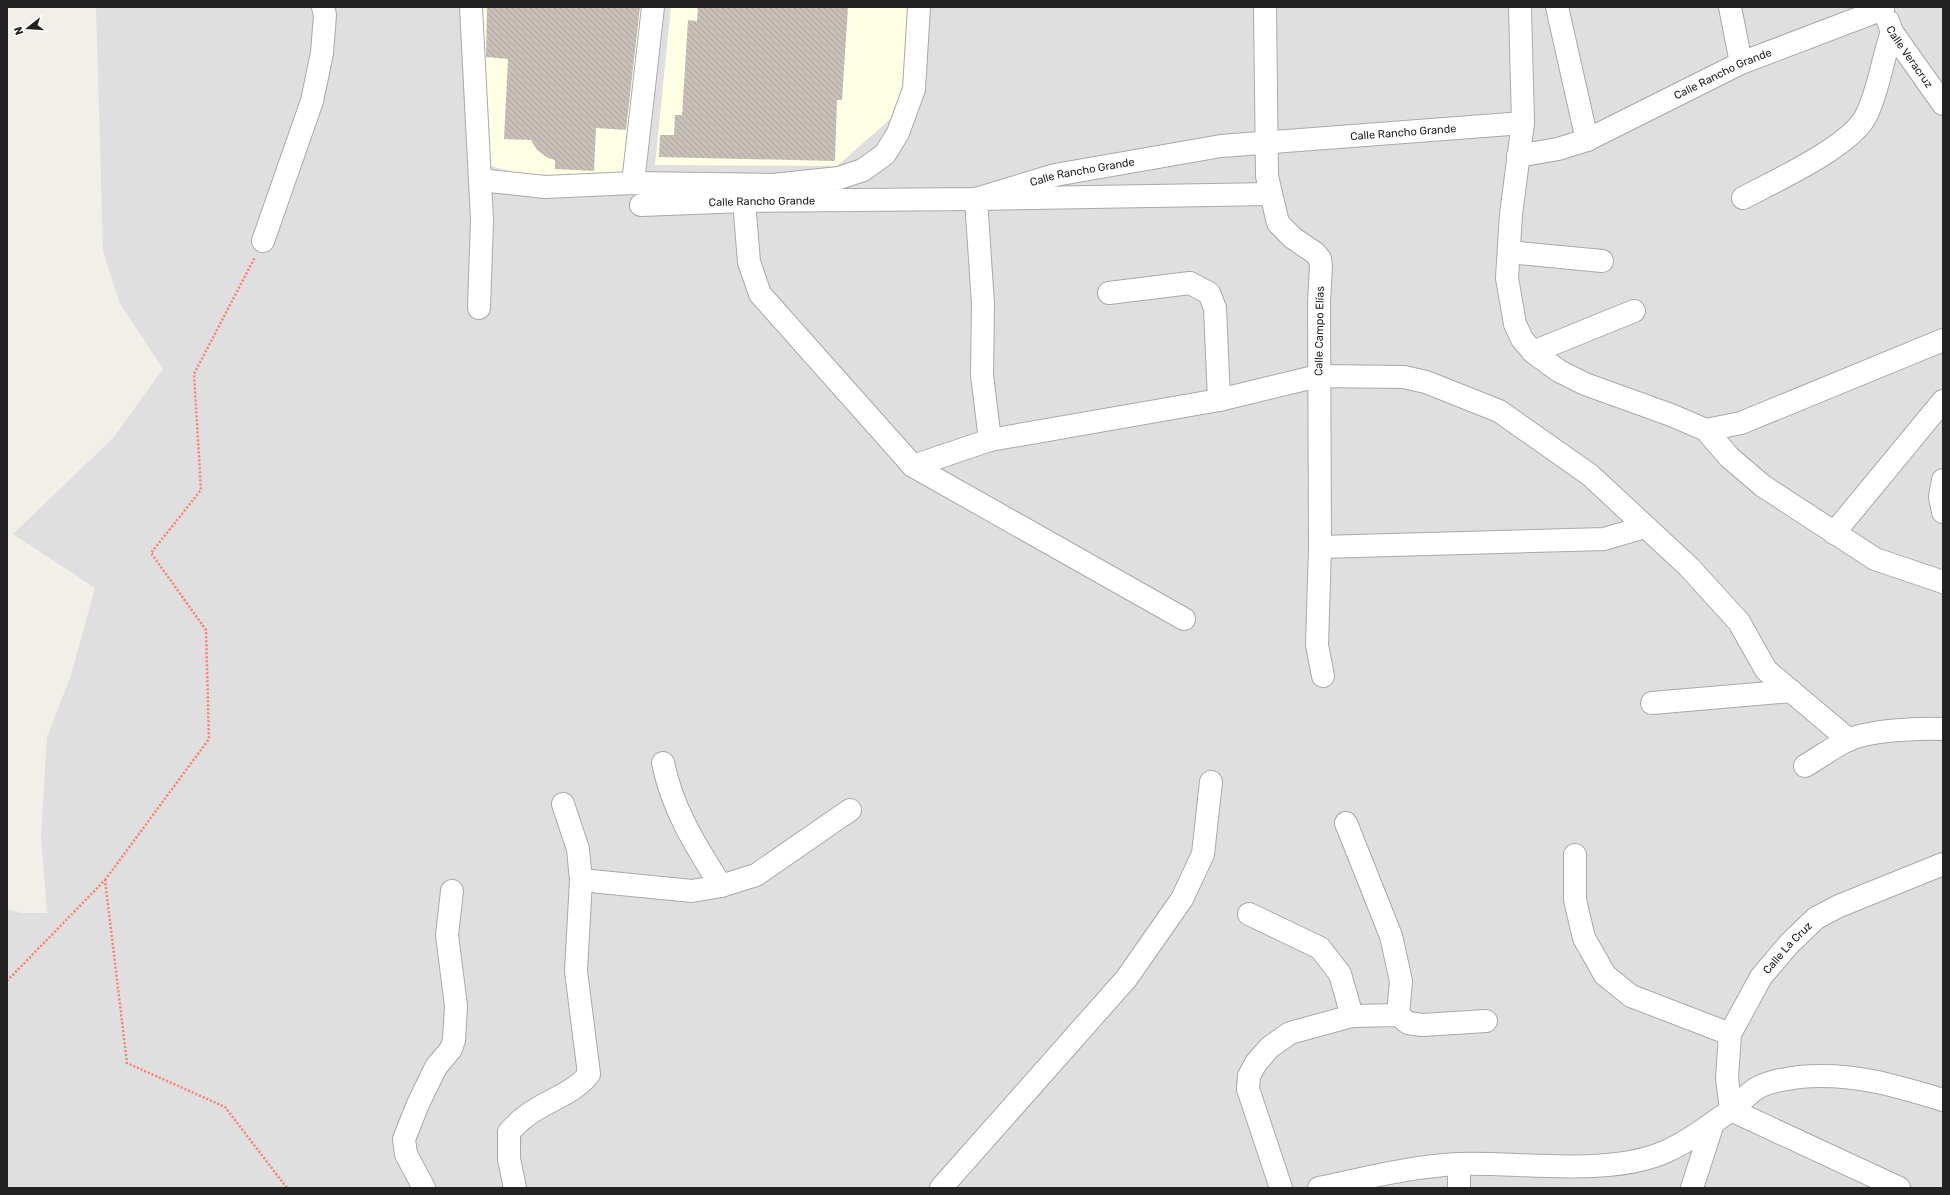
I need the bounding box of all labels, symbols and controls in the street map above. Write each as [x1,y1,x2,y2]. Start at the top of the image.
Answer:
north arrow [8,8,48,48]
street label: Calle Veracruz [1883,24,1936,91]
text: N [12,25,26,36]
street label: Calle Rancho Grande [1672,46,1773,103]
street label: Calle Rancho Grande [1350,122,1457,143]
street label: Calle Rancho Grande [1028,155,1136,189]
street label: Calle Rancho Grande [708,194,815,209]
street label: Calle Campo Elías [1312,286,1327,376]
street label: Calle La Cruz [1760,919,1815,977]

